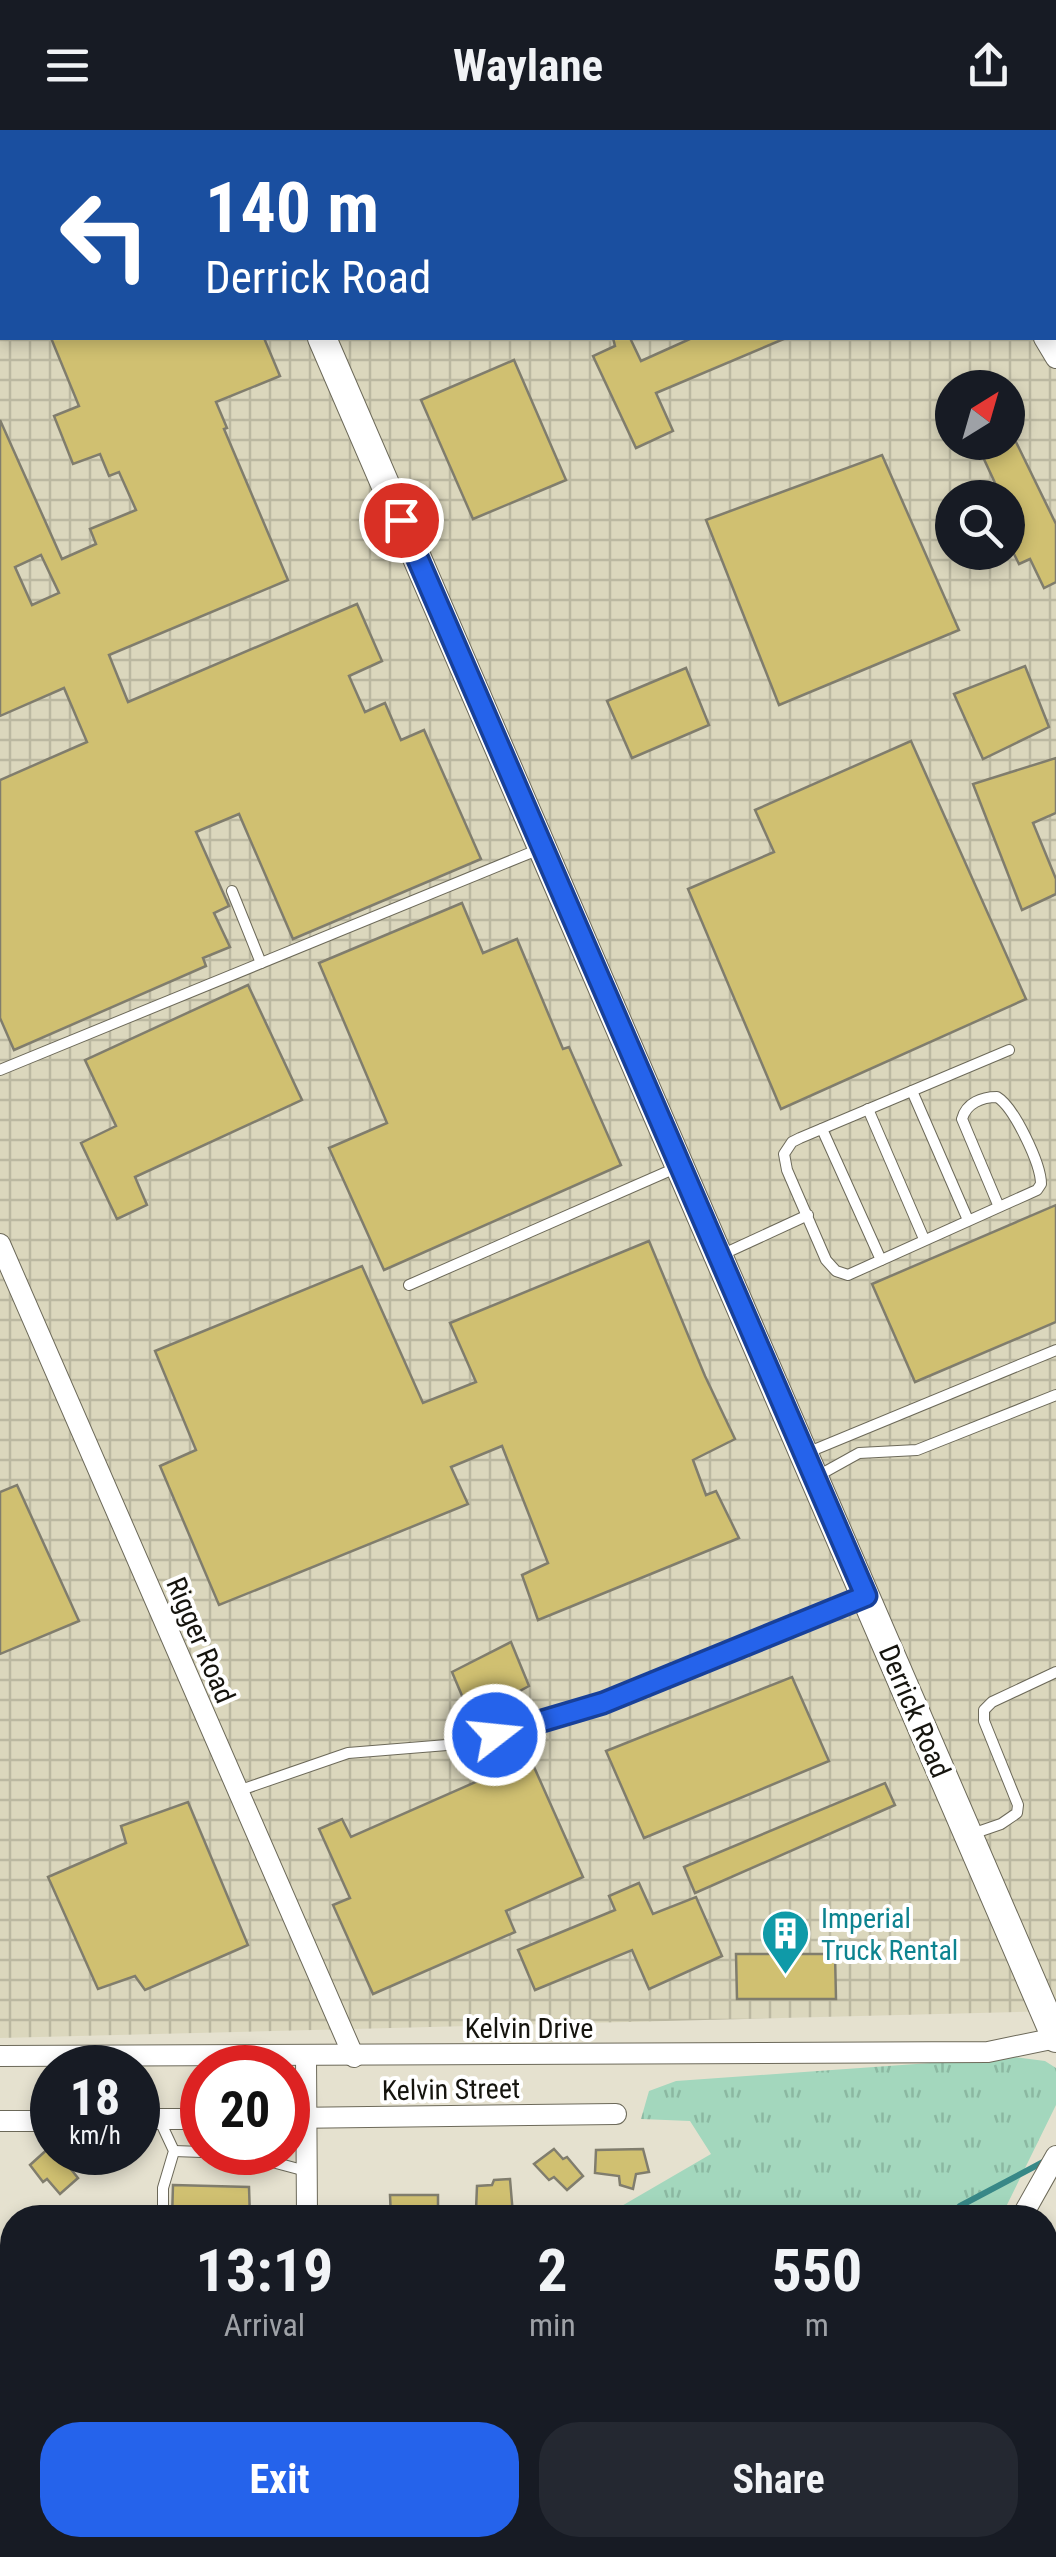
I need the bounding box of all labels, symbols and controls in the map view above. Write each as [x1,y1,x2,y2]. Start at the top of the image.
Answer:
icon: menu [40,38,95,93]
icon: share [961,38,1016,93]
text: Waylane [453,39,603,92]
text: 140 m [205,167,379,249]
icon: left [40,170,170,300]
text: Derrick Road [205,251,431,304]
north arrow [935,370,1025,460]
map controls [935,370,1025,570]
pin [359,478,444,563]
button: search [935,480,1025,570]
icon: arrive [374,493,429,548]
street label: Rigger Road [159,1572,242,1708]
street label: Derrick Road [872,1640,957,1782]
position arrow [443,1683,547,1787]
place label: Imperial Truck Rental [821,1902,958,1967]
building icon: Imperial Truck Rental [760,1908,812,1976]
street label: Kelvin Drive [465,2012,593,2045]
speed limit sign: 20 [180,2045,310,2175]
text: 18 [70,2069,120,2127]
street label: Kelvin Street [381,2072,521,2107]
text: km/h [69,2121,121,2150]
text: 13:19 [196,2235,333,2306]
text: 2 [537,2235,568,2306]
text: 550 [771,2235,862,2306]
text: Arrival [224,2306,305,2344]
text: min [529,2306,576,2344]
text: m [805,2306,829,2344]
button: Exit [40,2422,519,2537]
button: Share [539,2422,1018,2537]

